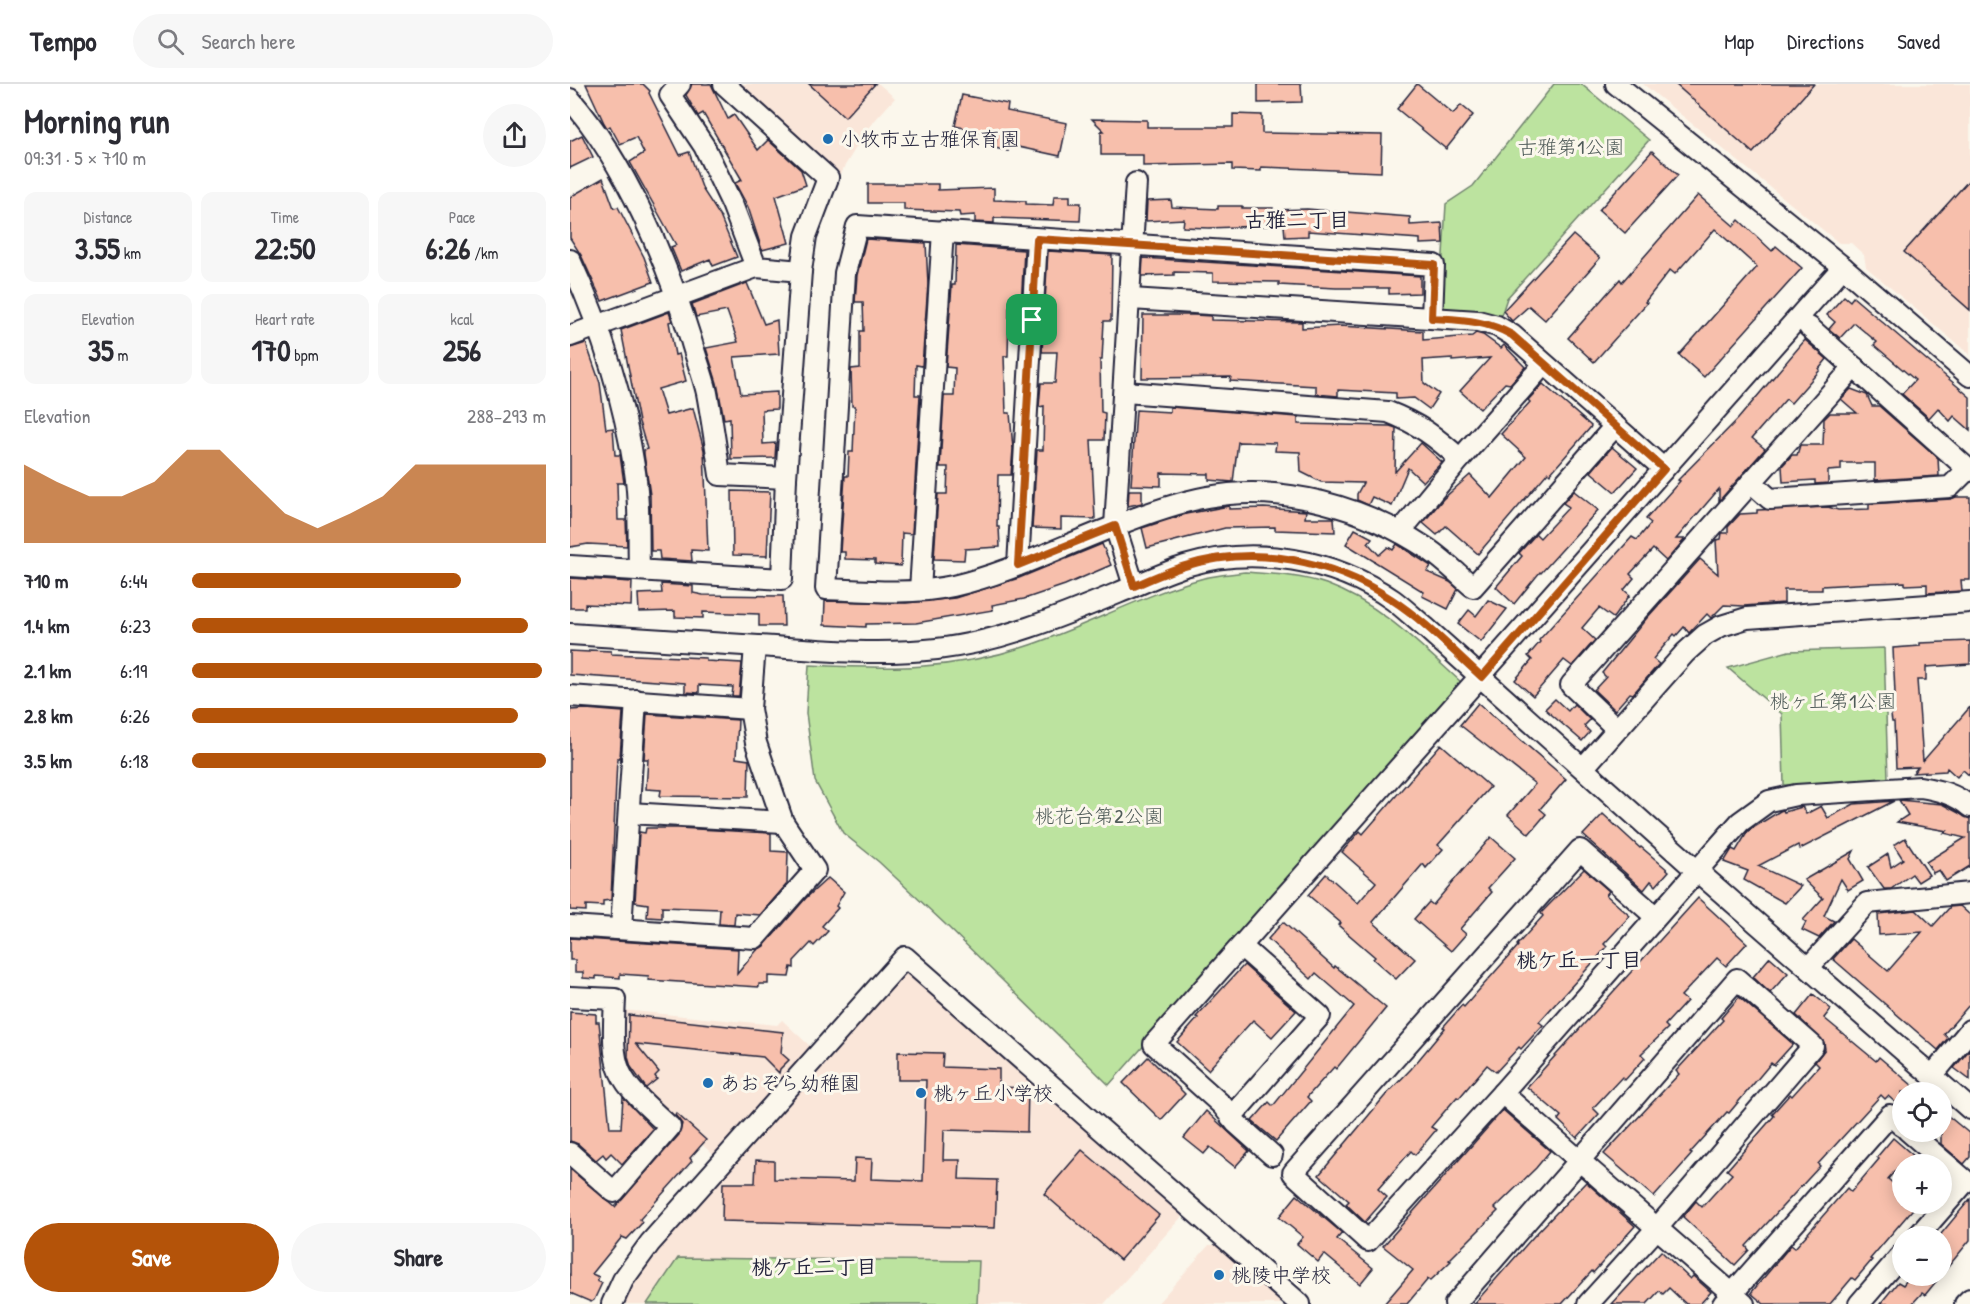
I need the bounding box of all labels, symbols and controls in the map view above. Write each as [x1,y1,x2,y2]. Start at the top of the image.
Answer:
search box [133,14,553,68]
text: Tempo [30,22,97,60]
icon: search [154,25,187,58]
text: Search here [202,26,296,56]
text: Map [1724,27,1754,56]
text: Directions [1787,27,1864,56]
text: Saved [1897,27,1940,56]
text: Morning run [24,99,170,143]
button: share [483,104,546,167]
place label: 小牧市立古雅保育園 [840,125,1020,152]
marker: 小牧市立古雅保育園 [821,132,835,146]
park label: 古雅第1公園 [1517,133,1625,160]
text: 09:31 · 5 × 710 m [24,144,146,171]
district label: 古雅二丁目 [1245,205,1350,234]
text: Distance [84,206,132,228]
text: Time [271,206,299,228]
text: Pace [449,206,475,228]
text: 3.55 [75,228,120,268]
text: 22:50 [254,228,316,268]
text: 6:26 [426,228,470,268]
text: km [120,242,141,264]
text: /km [470,242,498,264]
pin [1006,294,1057,345]
icon: arrive [1015,303,1048,336]
text: Elevation [81,308,135,330]
text: Heart rate [255,308,315,330]
text: kcal [450,308,474,330]
text: 35 [88,330,114,370]
text: 170 [251,330,291,370]
text: 256 [443,330,481,370]
text: m [114,344,128,366]
text: bpm [291,344,319,366]
text: Elevation [24,402,90,429]
text: 288–293 m [467,402,546,429]
text: 710 m [24,567,68,594]
text: 6:44 [120,567,148,594]
text: 1.4 km [24,612,70,639]
text: 6:23 [120,612,151,639]
text: 2.1 km [24,657,71,684]
text: 6:19 [120,657,147,684]
park label: 桃ヶ丘第1公園 [1769,687,1897,714]
text: 2.8 km [24,702,73,729]
text: 6:26 [120,702,150,729]
text: 3.5 km [24,747,72,774]
text: 6:18 [120,747,149,774]
park label: 桃花台第2公園 [1034,802,1164,829]
district label: 桃ケ丘一丁目 [1516,945,1642,974]
place label: あおぞら幼稚園 [720,1069,860,1096]
marker: あおぞら幼稚園 [701,1076,715,1090]
place label: 桃ヶ丘小学校 [933,1079,1053,1106]
map controls [1892,1082,1952,1286]
button: locate [1892,1082,1952,1142]
marker: 桃ヶ丘小学校 [914,1086,928,1100]
button: + [1892,1154,1952,1214]
button: Save [24,1223,279,1292]
button: Share [291,1223,546,1292]
button: − [1892,1226,1952,1286]
district label: 桃ケ丘二丁目 [751,1252,877,1281]
place label: 桃陵中学校 [1231,1261,1331,1288]
marker: 桃陵中学校 [1212,1268,1226,1282]

